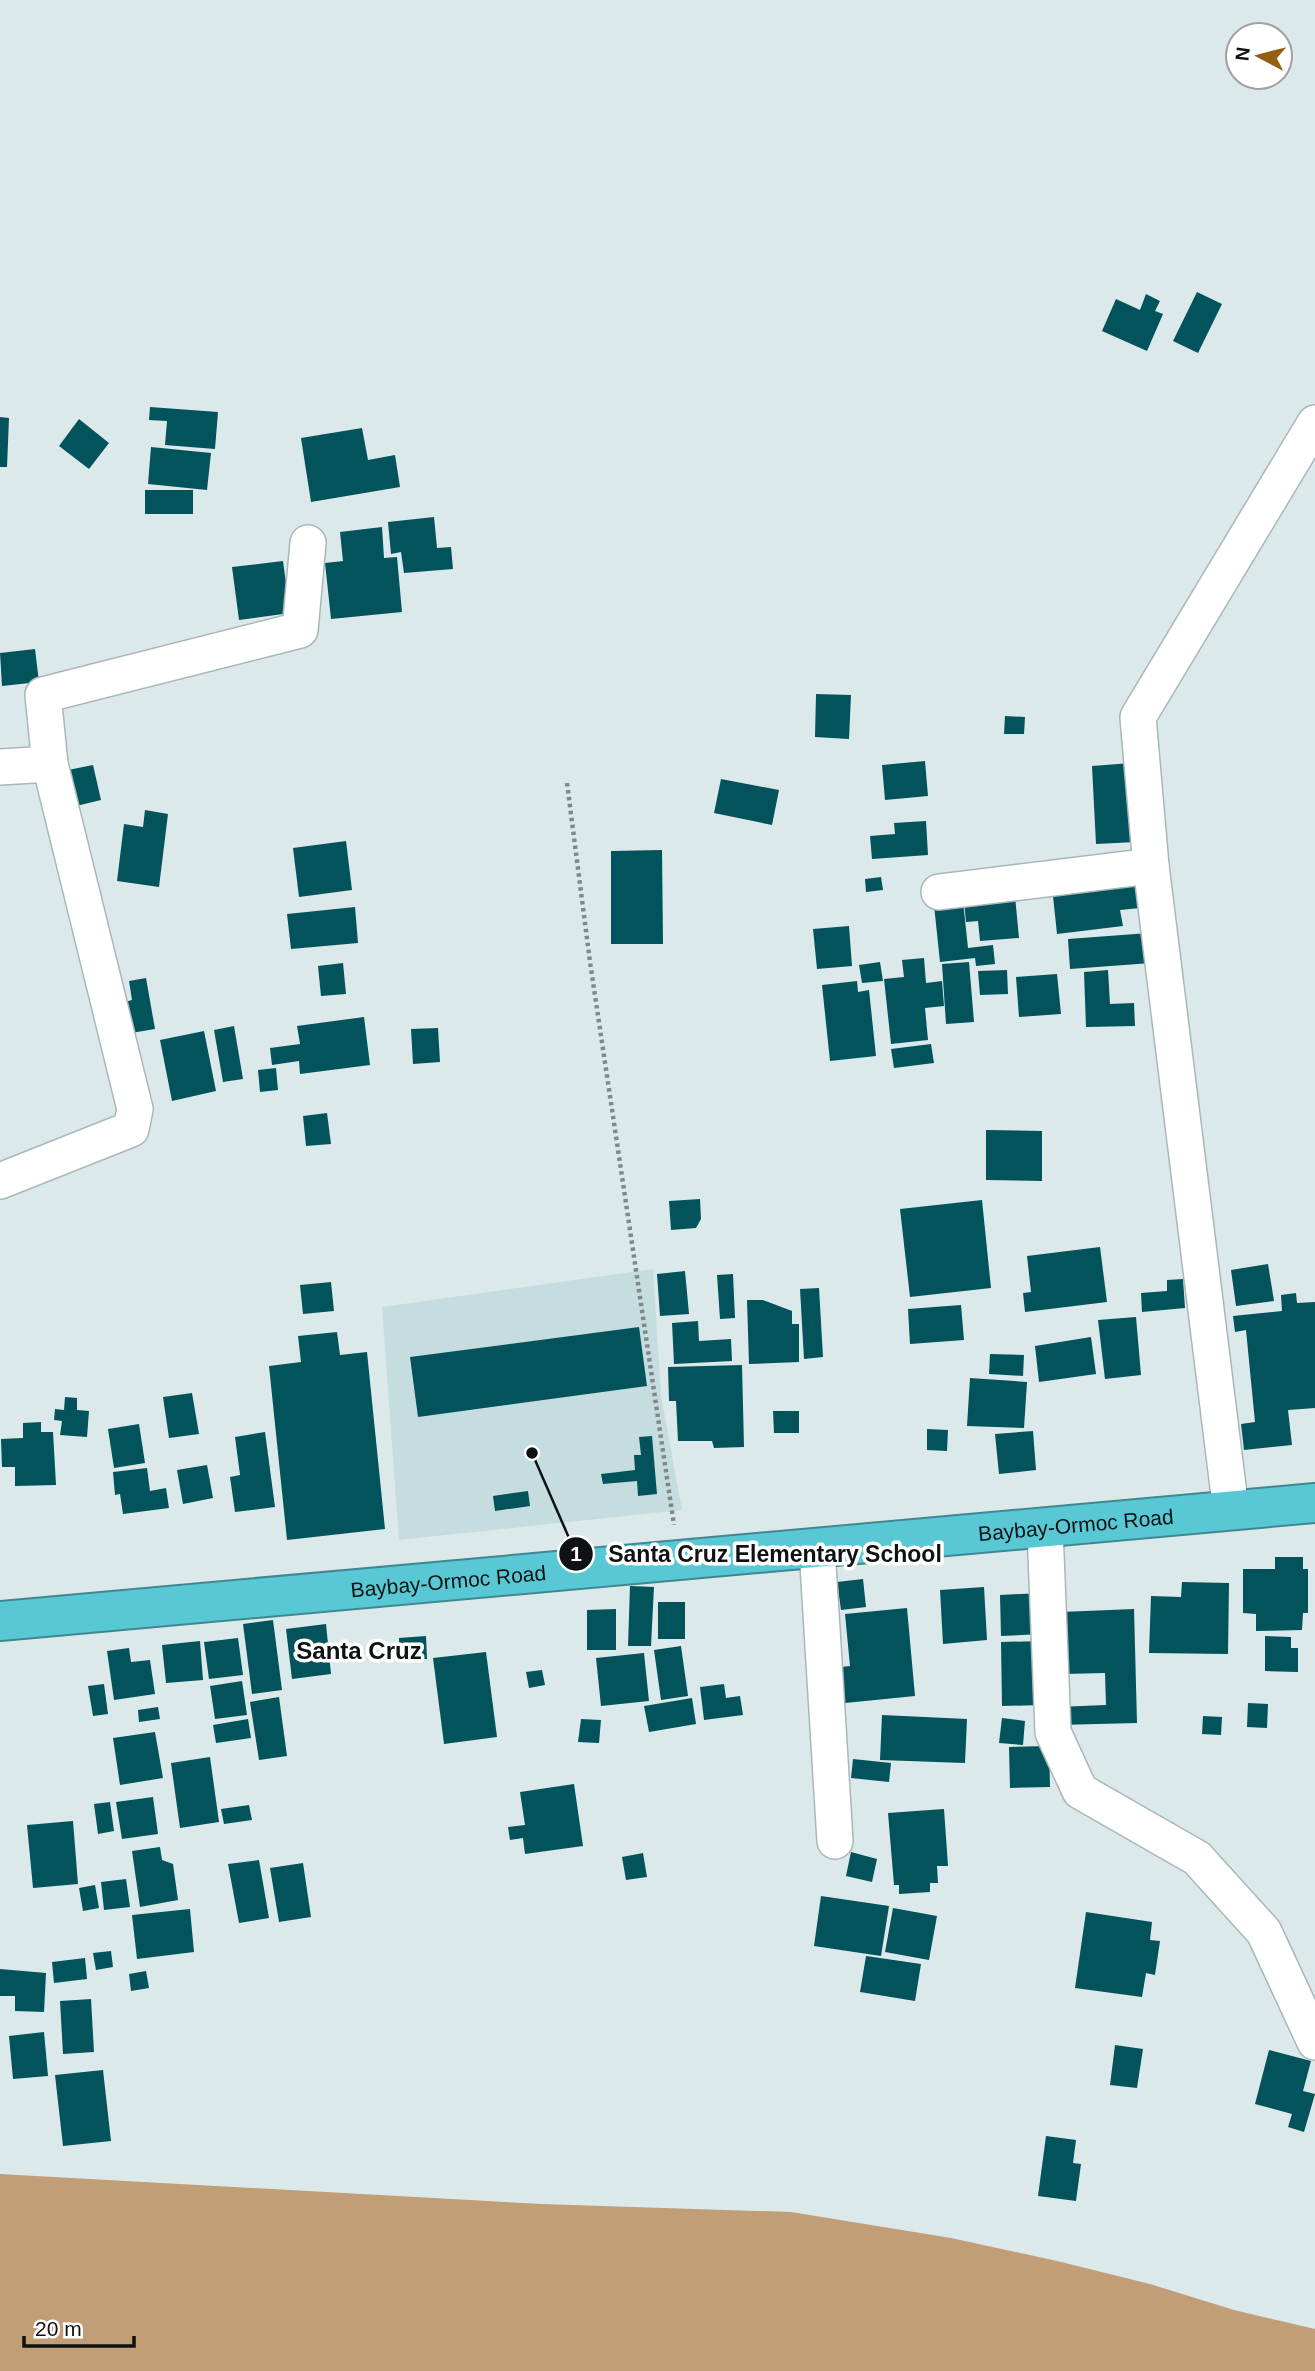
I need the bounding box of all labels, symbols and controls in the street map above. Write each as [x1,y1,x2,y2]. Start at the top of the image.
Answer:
north arrow [1224,21,1294,91]
text: N [1231,46,1254,62]
street label: Baybay-Ormoc Road [977,1504,1174,1545]
callout: Santa Cruz Elementary School [559,1532,956,1576]
text: Santa Cruz Elementary School [608,1541,942,1567]
text: 1 [570,1542,582,1565]
street label: Baybay-Ormoc Road [349,1561,547,1601]
district label: Santa Cruz [296,1637,422,1664]
scale bar [24,2304,135,2348]
text: 20 m [35,2317,82,2340]

